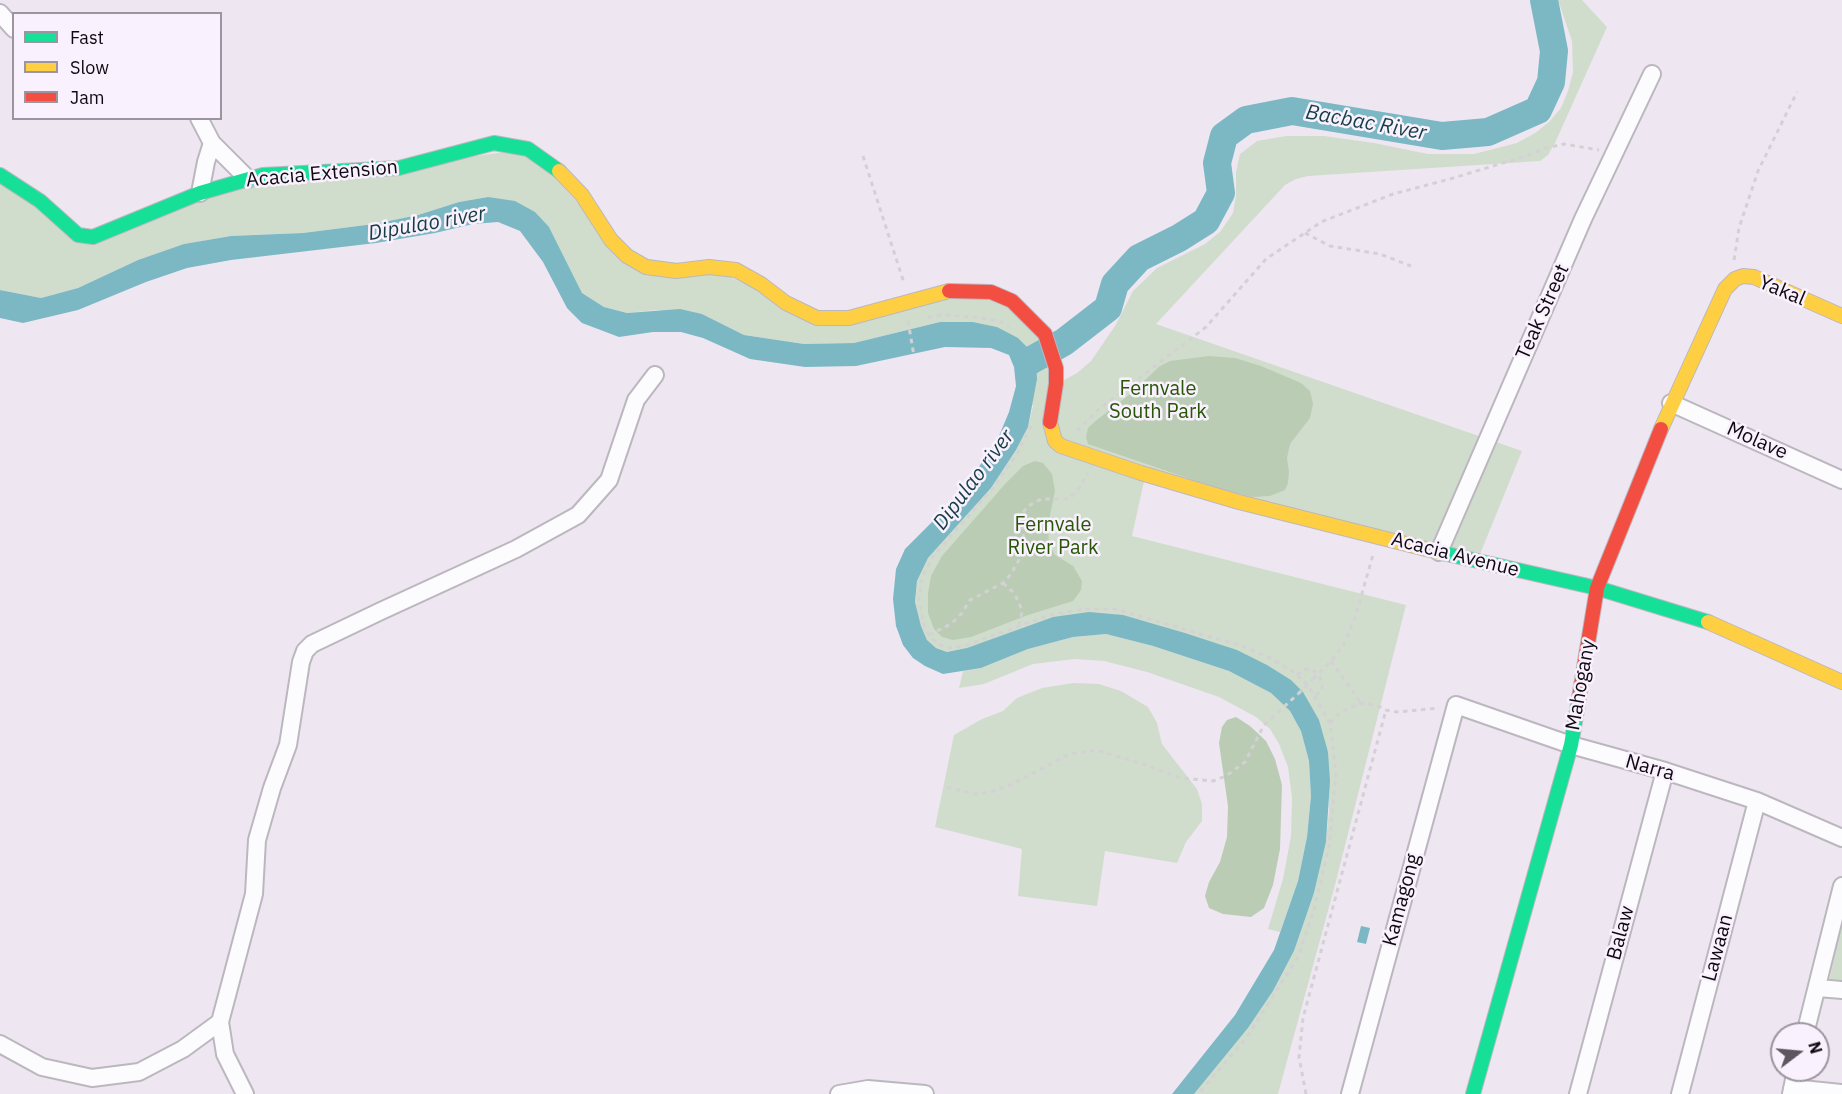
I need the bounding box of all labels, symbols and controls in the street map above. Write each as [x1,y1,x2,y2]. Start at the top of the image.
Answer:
legend [12,12,222,120]
text: Fast [70,26,104,49]
text: Slow [70,56,109,79]
text: Jam [70,86,105,109]
water label: Bacbac River [1304,100,1428,146]
street label: Acacia Extension [245,155,399,193]
water label: Dipulao river [366,201,488,247]
street label: Teak Street [1511,261,1575,363]
street label: Yakal [1755,271,1809,311]
park label: Fernvale South Park [1109,377,1207,424]
street label: Molave [1723,417,1791,465]
water label: Dipulao river [928,425,1020,535]
park label: Fernvale River Park [1008,513,1098,560]
street label: Acacia Avenue [1389,528,1521,582]
street label: Mahogany [1561,638,1601,732]
street label: Narra [1623,750,1677,786]
street label: Kamagong [1378,851,1426,949]
street label: Balaw [1602,903,1640,963]
street label: Lawaan [1698,912,1738,984]
north arrow [1770,1022,1830,1082]
text: N [1804,1039,1827,1056]

